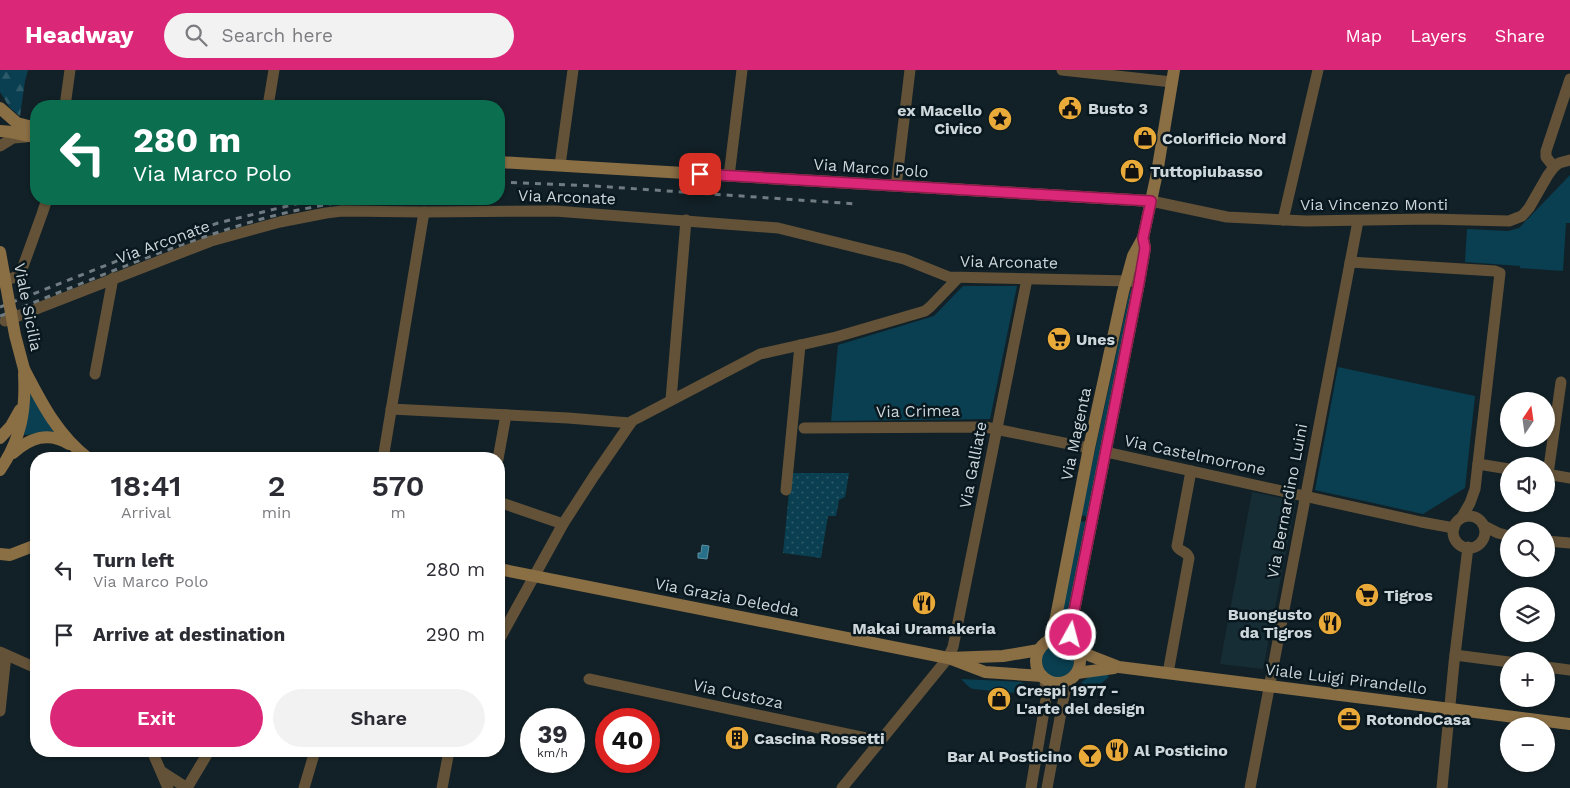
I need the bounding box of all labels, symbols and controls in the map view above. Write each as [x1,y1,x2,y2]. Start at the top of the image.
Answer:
search box [164,13,514,58]
text: Headway [25,21,134,49]
icon: search [182,21,210,49]
text: Search here [222,24,333,47]
text: Map [1345,25,1382,46]
text: Layers [1410,25,1467,46]
text: Share [1495,25,1545,46]
public building icon: Busto 3 [1057,95,1083,121]
place label: Busto 3 [1088,99,1148,118]
place label: ex Macello Civico [897,101,982,138]
place icon: ex Macello Civico [987,106,1013,132]
text: 280 m [133,119,241,161]
icon: left [50,120,115,185]
shop icon: Colorificio Nord [1132,125,1158,151]
place label: Colorificio Nord [1162,129,1286,148]
pin [679,153,721,195]
street label: Via Marco Polo [813,154,929,182]
shop icon: Tuttopiubasso [1119,158,1145,184]
icon: arrive [686,160,714,188]
text: Via Marco Polo [133,161,292,186]
place label: Tuttopiubasso [1150,162,1263,181]
street label: Via Arconate [518,186,616,208]
street label: Via Vincenzo Monti [1300,195,1448,214]
street label: Via Arconate [114,216,212,268]
street label: Via Arconate [960,252,1058,272]
street label: Viale Sicilia [10,261,46,353]
supermarket icon: Unes [1046,326,1072,352]
place label: Unes [1076,330,1116,349]
street label: Via Magenta [1057,386,1095,482]
north arrow [1500,392,1555,448]
map controls [1500,392,1555,772]
street label: Via Crimea [876,401,960,421]
street label: Via Galliate [955,420,991,510]
street label: Via Bernardino Luini [1263,422,1311,580]
street label: Via Castelmorrone [1122,431,1268,479]
button: sound [1500,457,1555,512]
text: 18:41 [110,468,181,503]
text: 2 [268,468,285,503]
text: 570 [372,468,425,503]
text: Arrival [121,503,171,522]
text: min [262,503,291,522]
text: m [390,503,406,522]
button: search [1500,522,1555,577]
text: Turn left [93,549,174,572]
icon: left [50,556,78,584]
text: 280 m [426,558,485,581]
text: Via Marco Polo [93,572,208,591]
street label: Via Grazia Deledda [653,574,801,620]
supermarket icon: Tigros [1354,582,1380,608]
place label: Tigros [1384,586,1433,605]
button: layers [1500,587,1555,642]
restaurant icon: Makai Uramakeria [911,590,937,616]
place label: Buongusto da Tigros [1228,605,1312,642]
position arrow [1044,608,1096,660]
restaurant icon: Buongusto da Tigros [1317,610,1343,636]
place label: Makai Uramakeria [852,619,996,638]
icon: arrive [50,621,78,649]
text: Arrive at destination [93,623,285,646]
text: 290 m [426,623,485,646]
button: + [1500,652,1555,707]
street label: Viale Luigi Pirandello [1264,660,1428,698]
street label: Via Custoza [691,675,785,713]
place label: Crespi 1977 - L'arte del design [1016,681,1145,718]
shop icon: Crespi 1977 - L'arte del design [986,686,1012,712]
button: Exit [50,689,263,747]
button: Share [273,689,485,747]
office icon: RotondoCasa [1336,706,1362,732]
speed limit sign: 40 [595,708,660,773]
place label: RotondoCasa [1366,710,1471,729]
button: − [1500,717,1555,772]
text: 39 [537,720,568,749]
building icon: Cascina Rossetti [724,725,750,751]
place label: Cascina Rossetti [754,729,885,748]
restaurant icon: Al Posticino [1104,737,1130,763]
place label: Al Posticino [1134,741,1228,760]
bar icon: Bar Al Posticino [1077,743,1103,769]
text: km/h [537,746,568,760]
place label: Bar Al Posticino [947,747,1072,766]

